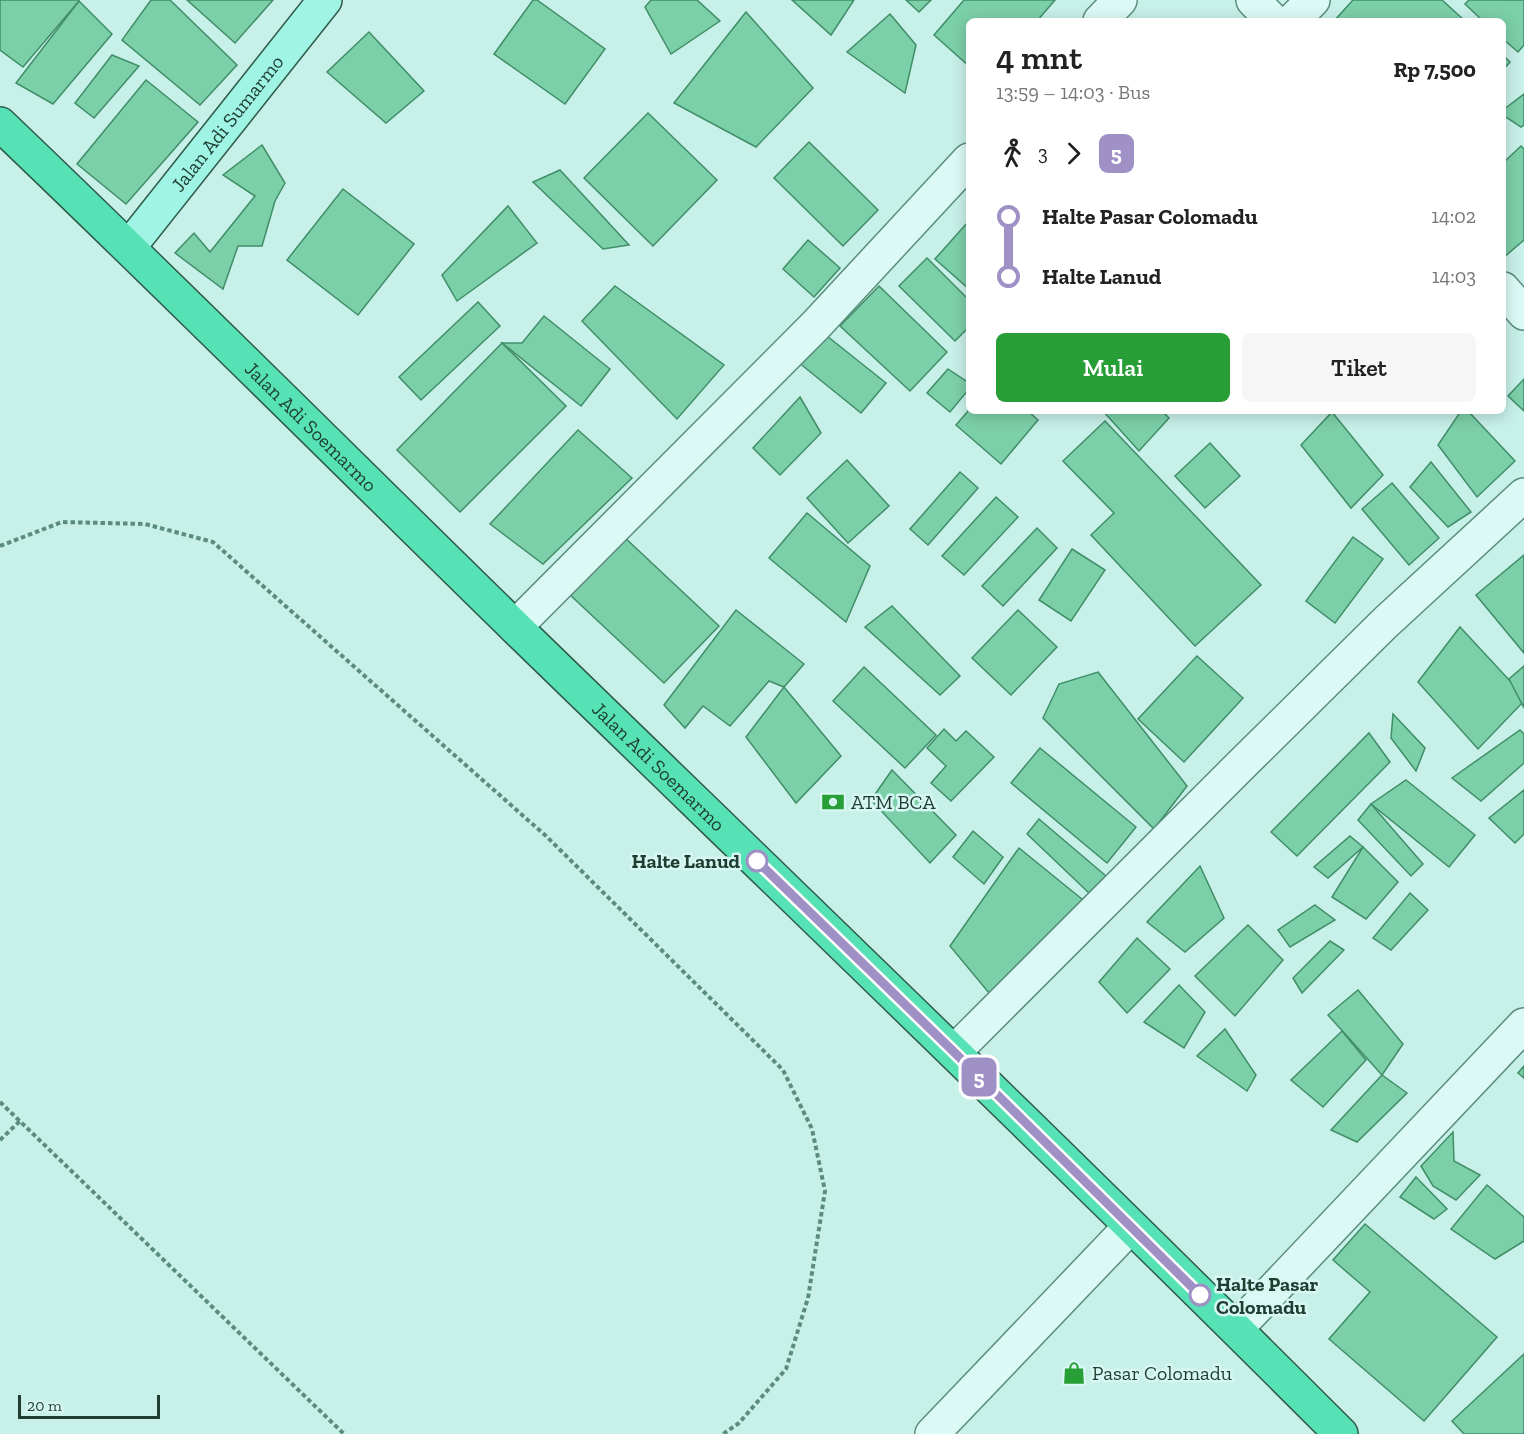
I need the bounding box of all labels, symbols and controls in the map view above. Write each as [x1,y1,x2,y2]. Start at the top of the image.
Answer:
text: 4 mnt [996,38,1082,77]
street label: Jalan Adi Sumarmo [166,50,289,196]
text: Rp 7,500 [1393,56,1476,83]
text: 13:59 – 14:03 · Bus [996,80,1150,104]
icon: walk [996,137,1029,170]
icon: forward [1057,137,1090,170]
text: 3 [1038,141,1048,165]
text: 5 [1111,141,1122,166]
text: Halte Pasar Colomadu [1042,203,1258,230]
text: 14:02 [1431,204,1476,228]
text: Halte Lanud [1042,263,1161,290]
text: 14:03 [1432,264,1476,288]
button: Mulai [996,333,1230,402]
button: Tiket [1242,333,1476,402]
street label: Jalan Adi Soemarmo [240,357,382,497]
street label: Jalan Adi Soemarmo [587,697,730,836]
bank icon: ATM BCA [820,789,846,815]
place label: ATM BCA [851,790,936,814]
place label: Halte Lanud [632,849,741,873]
marker: Halte Lanud [746,850,768,872]
line badge: 5 [960,1058,998,1096]
text: 5 [974,1065,984,1090]
place label: Halte Pasar Colomadu [1216,1272,1318,1319]
marker: Halte Pasar Colomadu [1189,1284,1211,1306]
shop icon: Pasar Colomadu [1061,1360,1087,1386]
place label: Pasar Colomadu [1092,1361,1232,1385]
scale bar [18,1392,160,1420]
text: 20 m [27,1396,62,1415]

